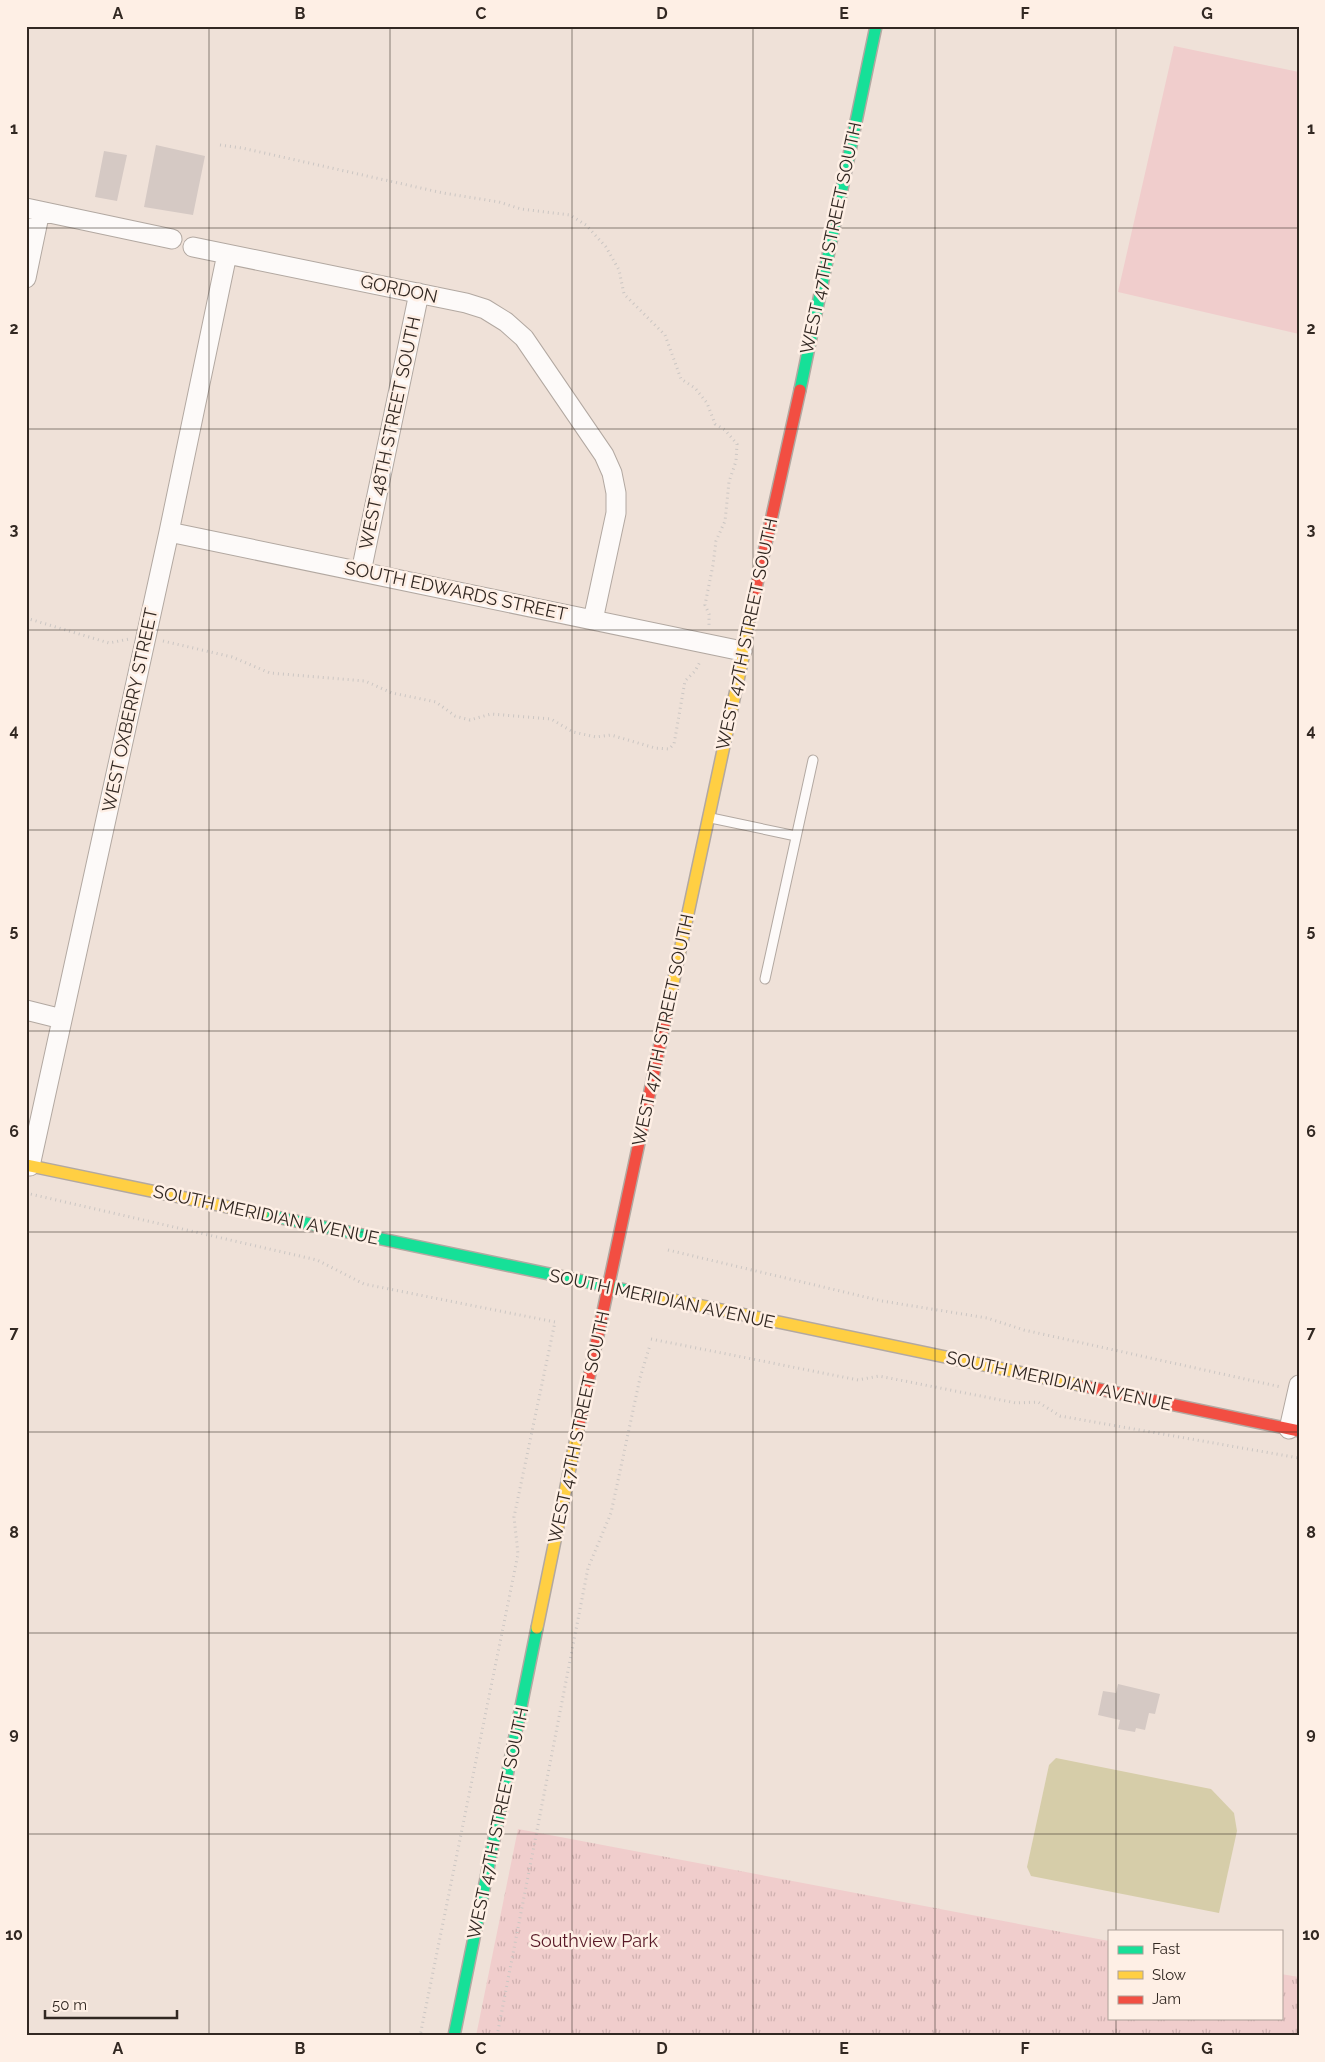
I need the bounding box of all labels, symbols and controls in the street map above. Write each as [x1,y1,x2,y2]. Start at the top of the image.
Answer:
text: A [113,4,124,23]
text: B [295,4,306,23]
text: C [476,4,487,23]
text: D [656,4,668,23]
text: E [839,4,849,23]
text: F [1020,4,1030,23]
text: G [1201,4,1213,23]
text: 1 [10,119,18,138]
text: 1 [1307,119,1315,138]
street label: WEST 47TH STREET SOUTH [796,120,865,356]
street label: GORDON [359,270,440,307]
street label: WEST 48TH STREET SOUTH [355,314,425,551]
text: 2 [9,319,19,338]
text: 2 [1306,319,1316,338]
street label: WEST 47TH STREET SOUTH [712,516,781,752]
text: 3 [10,520,19,539]
text: 3 [1307,520,1316,539]
street label: SOUTH EDWARDS STREET [343,557,569,624]
street label: WEST OXBERRY STREET [98,606,161,814]
text: 4 [9,721,19,740]
text: 4 [1306,721,1316,740]
street label: WEST 47TH STREET SOUTH [628,912,697,1148]
text: 5 [10,921,19,940]
text: 5 [1307,921,1316,940]
text: 6 [9,1122,19,1141]
text: 6 [1306,1122,1316,1141]
street label: SOUTH MERIDIAN AVENUE [151,1180,381,1249]
street label: SOUTH MERIDIAN AVENUE [547,1264,777,1333]
street label: WEST 47TH STREET SOUTH [544,1309,613,1545]
text: 7 [10,1323,19,1342]
text: 7 [1307,1323,1316,1342]
street label: SOUTH MERIDIAN AVENUE [944,1346,1174,1415]
text: 8 [9,1523,19,1542]
text: 8 [1306,1523,1316,1542]
street label: WEST 47TH STREET SOUTH [463,1705,532,1941]
text: 9 [9,1724,19,1743]
text: 9 [1306,1724,1316,1743]
text: 10 [5,1925,23,1944]
text: 10 [1302,1925,1320,1944]
park label: Southview Park [530,1930,658,1951]
legend [1108,1930,1282,2020]
text: Fast [1152,1940,1180,1958]
text: Slow [1152,1966,1186,1984]
scale bar [45,1987,178,2019]
text: Jam [1152,1990,1181,2008]
text: 50 m [52,1996,87,2014]
text: A [113,2039,124,2058]
text: B [295,2039,306,2058]
text: C [476,2039,487,2058]
text: D [656,2039,668,2058]
text: E [839,2039,849,2058]
text: F [1020,2039,1030,2058]
text: G [1201,2039,1213,2058]

